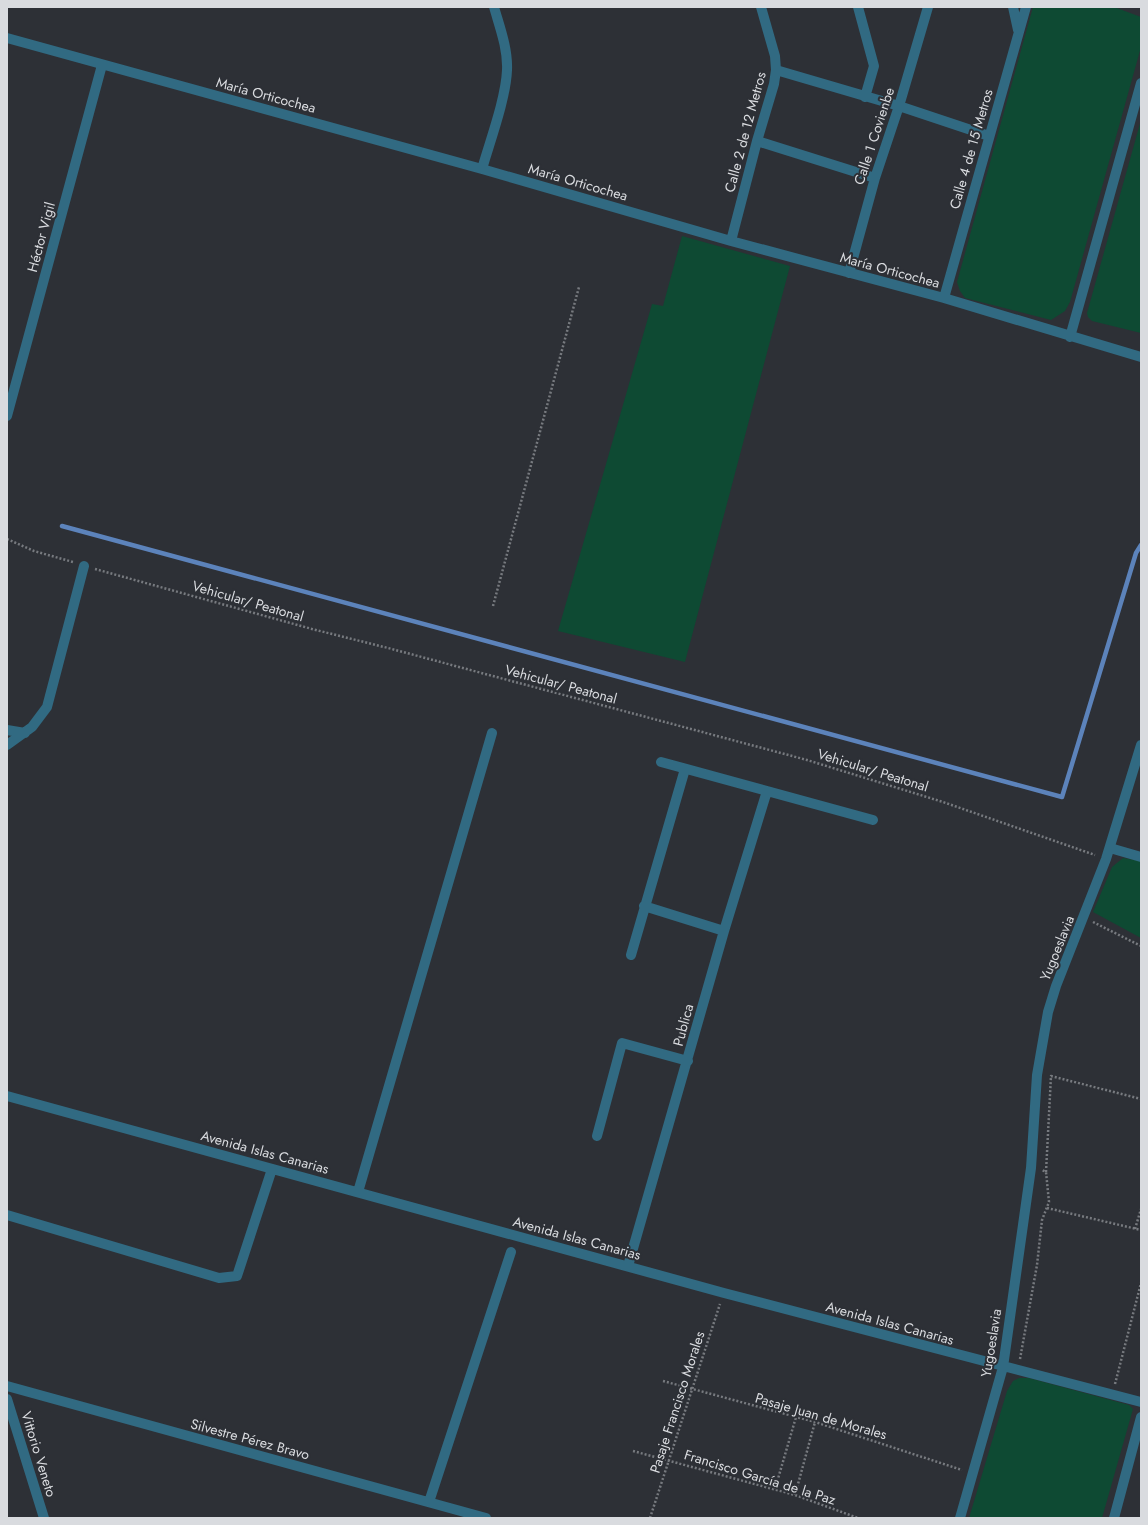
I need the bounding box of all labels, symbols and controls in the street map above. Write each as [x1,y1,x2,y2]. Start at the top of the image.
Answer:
street label: Calle 2 de 12 Metros [719,69,771,194]
street label: María Orticochea [214,72,318,118]
street label: Calle 1 Covienbe [849,85,899,187]
street label: Calle 4 de 15 Metros [944,86,998,211]
street label: María Orticochea [526,158,630,206]
street label: Héctor Vigil [22,200,60,274]
street label: María Orticochea [838,247,942,293]
street label: Vehicular/ Peatonal [190,576,306,626]
street label: Vehicular/ Peatonal [503,659,619,709]
street label: Vehicular/ Peatonal [815,744,931,796]
street label: Yugoeslavia [1035,912,1079,984]
street label: Publica [668,1002,698,1048]
street label: Avenida Islas Canarias [199,1125,332,1179]
street label: Avenida Islas Canarias [511,1211,644,1265]
street label: Avenida Islas Canarias [824,1296,957,1350]
street label: Yugoeslavia [976,1307,1006,1379]
street label: Pasaje Francisco Morales [645,1328,709,1475]
street label: Pasaje Juan de Morales [753,1388,890,1444]
street label: Vittorio Veneto [17,1409,62,1500]
street label: Silvestre Pérez Bravo [188,1414,312,1465]
street label: Francisco García de la Paz [682,1444,839,1510]

